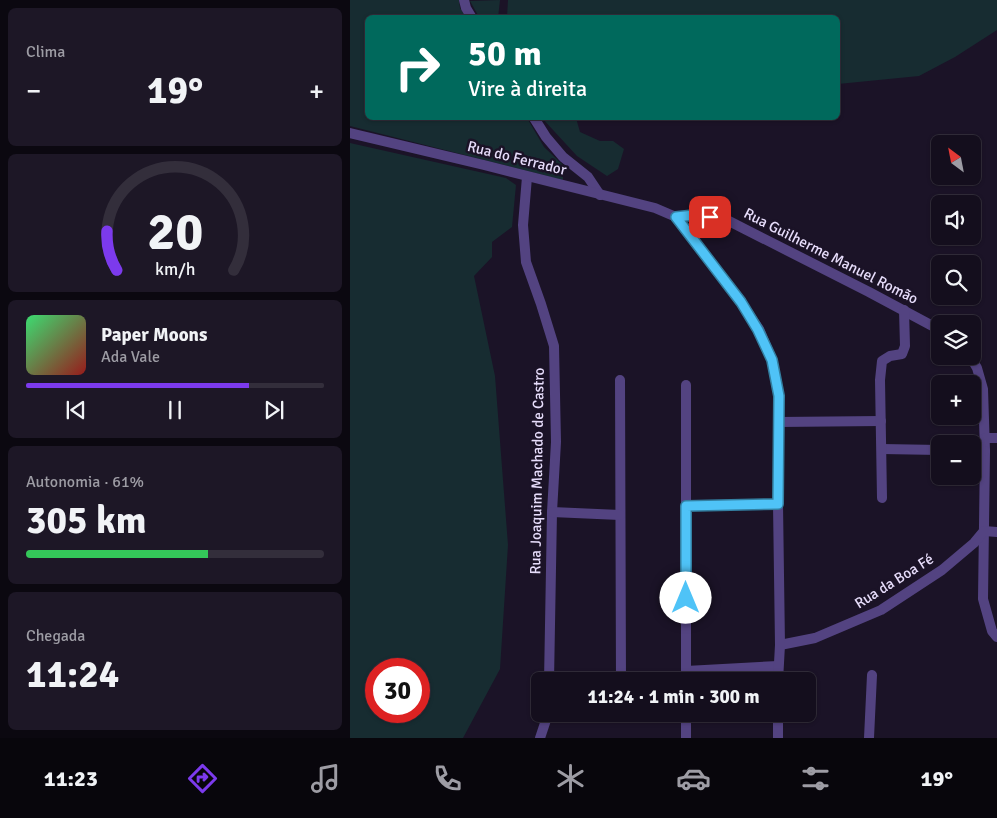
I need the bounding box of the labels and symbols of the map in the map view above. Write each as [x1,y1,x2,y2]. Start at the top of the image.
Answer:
north arrow [931,135,981,185]
street label: Rua do Ferrador [466,137,569,179]
pin [689,196,731,238]
street label: Rua Guilherme Manuel Romão [741,204,921,308]
street label: Rua Joaquim Machado de Castro [526,367,548,575]
street label: Rua da Boa Fé [851,550,937,612]
position arrow [659,571,711,623]
speed limit sign: 30 [365,658,430,723]

